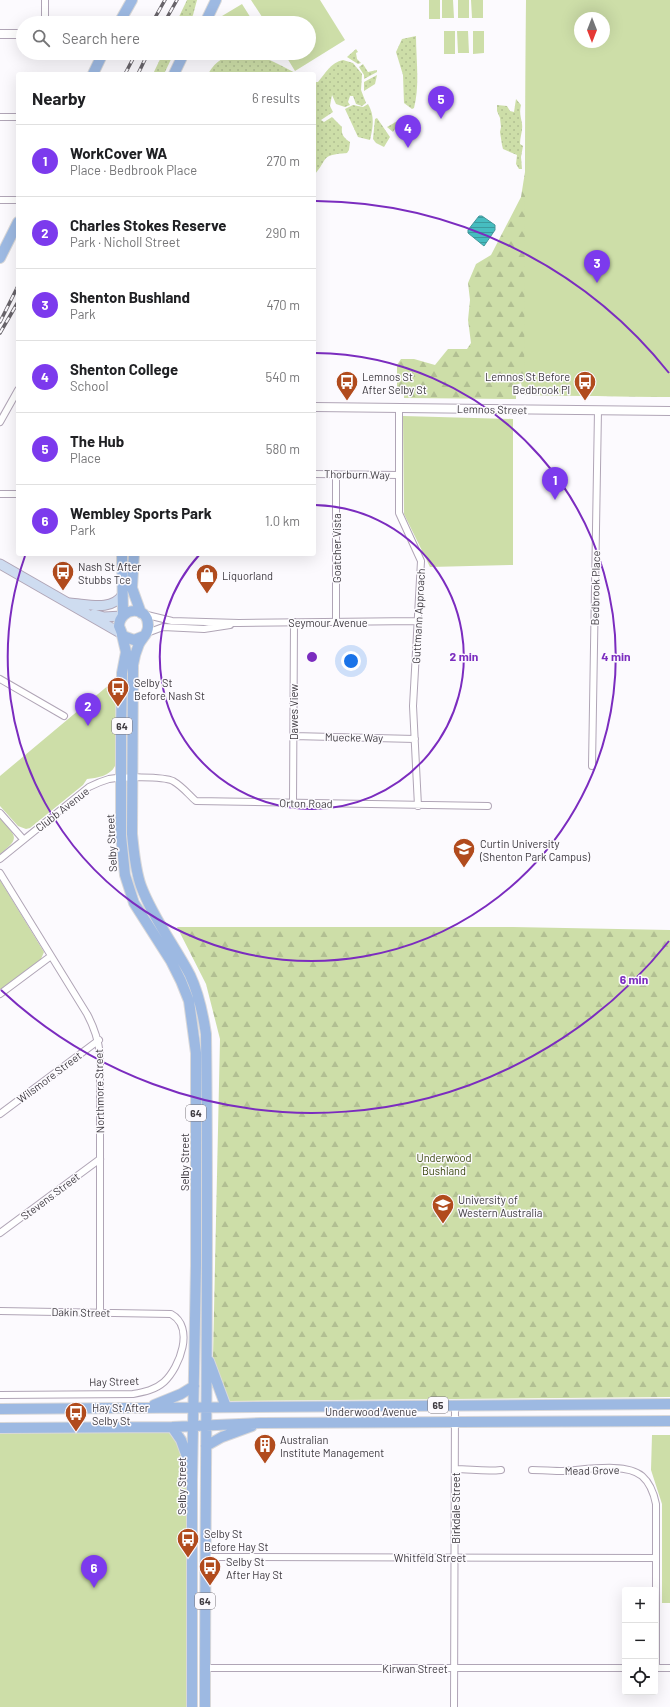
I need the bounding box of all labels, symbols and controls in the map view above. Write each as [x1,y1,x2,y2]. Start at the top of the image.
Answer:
north arrow [574,12,610,48]
search box [16,16,316,60]
icon: search [30,27,52,49]
text: Search here [62,29,140,47]
pin: 5 [428,86,454,119]
text: Nearby [32,88,86,108]
text: 6 results [252,90,300,106]
pin: 4 [395,115,421,148]
text: WorkCover WA [70,144,167,162]
text: 1 [43,153,47,169]
text: 270 m [266,153,300,169]
text: Place · Bedbrook Place [70,162,197,178]
text: Charles Stokes Reserve [70,216,226,234]
text: 2 [41,225,49,241]
text: 290 m [266,225,300,241]
text: Park · Nicholl Street [70,234,180,250]
pin: 3 [584,250,610,283]
text: Shenton Bushland [70,288,190,306]
text: 3 [41,297,49,313]
text: 470 m [266,297,300,313]
text: Park [70,306,96,322]
text: Shenton College [70,360,178,378]
text: 4 [41,369,49,385]
text: 540 m [265,369,300,385]
bus stop icon: Lemnos St After Selby St [334,369,360,402]
bus stop icon: Lemnos St Before Bedbrook Pl [572,369,598,402]
place label: Lemnos St After Selby St [362,370,427,396]
place label: Lemnos St Before Bedbrook Pl [485,370,570,396]
text: School [70,378,108,394]
street label: Lemnos Street [457,402,527,416]
text: The Hub [70,432,124,450]
text: 5 [41,441,49,457]
text: 580 m [266,441,300,457]
text: Place [70,450,101,466]
street label: Thorburn Way [324,467,390,481]
pin: 1 [542,467,568,500]
text: Wembley Sports Park [70,504,212,522]
text: 6 [42,513,48,529]
text: 1.0 km [265,513,300,529]
street label: Goatcher Vista [330,513,343,583]
text: Park [70,522,96,538]
street label: Bedbrook Place [588,550,602,625]
bus stop icon: Nash St After Stubbs Tce [50,559,76,592]
place label: Nash St After Stubbs Tce [78,560,141,586]
shop icon: Liquorland [194,562,220,595]
street label: Guttmann Approach [409,568,427,664]
place label: Liquorland [222,569,273,582]
street label: Seymour Avenue [288,616,368,629]
text: 2 min [450,649,478,663]
text: 4 min [601,649,631,663]
centre of rings [305,650,319,664]
your location [341,651,361,671]
bus stop icon: Selby St Before Nash St [105,675,131,708]
place label: Selby St Before Nash St [134,676,205,702]
street label: Dawes View [287,684,300,740]
pin: 2 [75,693,101,726]
road number: 64 [112,718,132,734]
street label: Muecke Way [325,730,383,744]
street label: Clubb Avenue [33,784,91,834]
street label: Orton Road [279,796,333,810]
street label: Selby Street [103,814,119,872]
school or university icon: Curtin University (Shenton Park Campus) [451,836,477,869]
place label: Curtin University (Shenton Park Campus) [479,837,590,863]
text: 6 min [620,972,648,986]
street label: Wilsmore Street [14,1049,84,1105]
street label: Northmore Street [92,1049,106,1133]
road number: 64 [186,1105,206,1121]
street label: Selby Street [178,1133,191,1191]
park label: Underwood Bushland [417,1151,471,1177]
street label: Stevens Street [18,1170,82,1222]
school or university icon: University of Western Australia [430,1192,456,1225]
place label: University of Western Australia [458,1193,542,1219]
street label: Dakin Street [51,1305,111,1319]
street label: Hay Street [89,1374,139,1388]
road number: 65 [428,1397,448,1413]
bus stop icon: Hay St After Selby St [63,1400,89,1433]
place label: Hay St After Selby St [92,1401,149,1427]
street label: Underwood Avenue [325,1405,417,1418]
building icon: Australian Institute Management [252,1432,278,1465]
place label: Australian Institute Management [280,1433,384,1459]
street label: Selby Street [175,1457,188,1515]
street label: Mead Grove [564,1463,620,1477]
street label: Birkdale Street [449,1472,462,1544]
bus stop icon: Selby St Before Hay St [175,1526,201,1559]
place label: Selby St Before Hay St [204,1527,269,1553]
street label: Whitfeld Street [394,1551,466,1564]
bus stop icon: Selby St After Hay St [197,1554,223,1587]
pin: 6 [81,1555,107,1588]
place label: Selby St After Hay St [226,1555,283,1581]
map controls [622,1587,658,1695]
button: + [622,1587,658,1623]
road number: 64 [195,1593,215,1609]
button: − [622,1623,658,1659]
button: locate [622,1659,658,1695]
street label: Kirwan Street [382,1662,448,1675]

